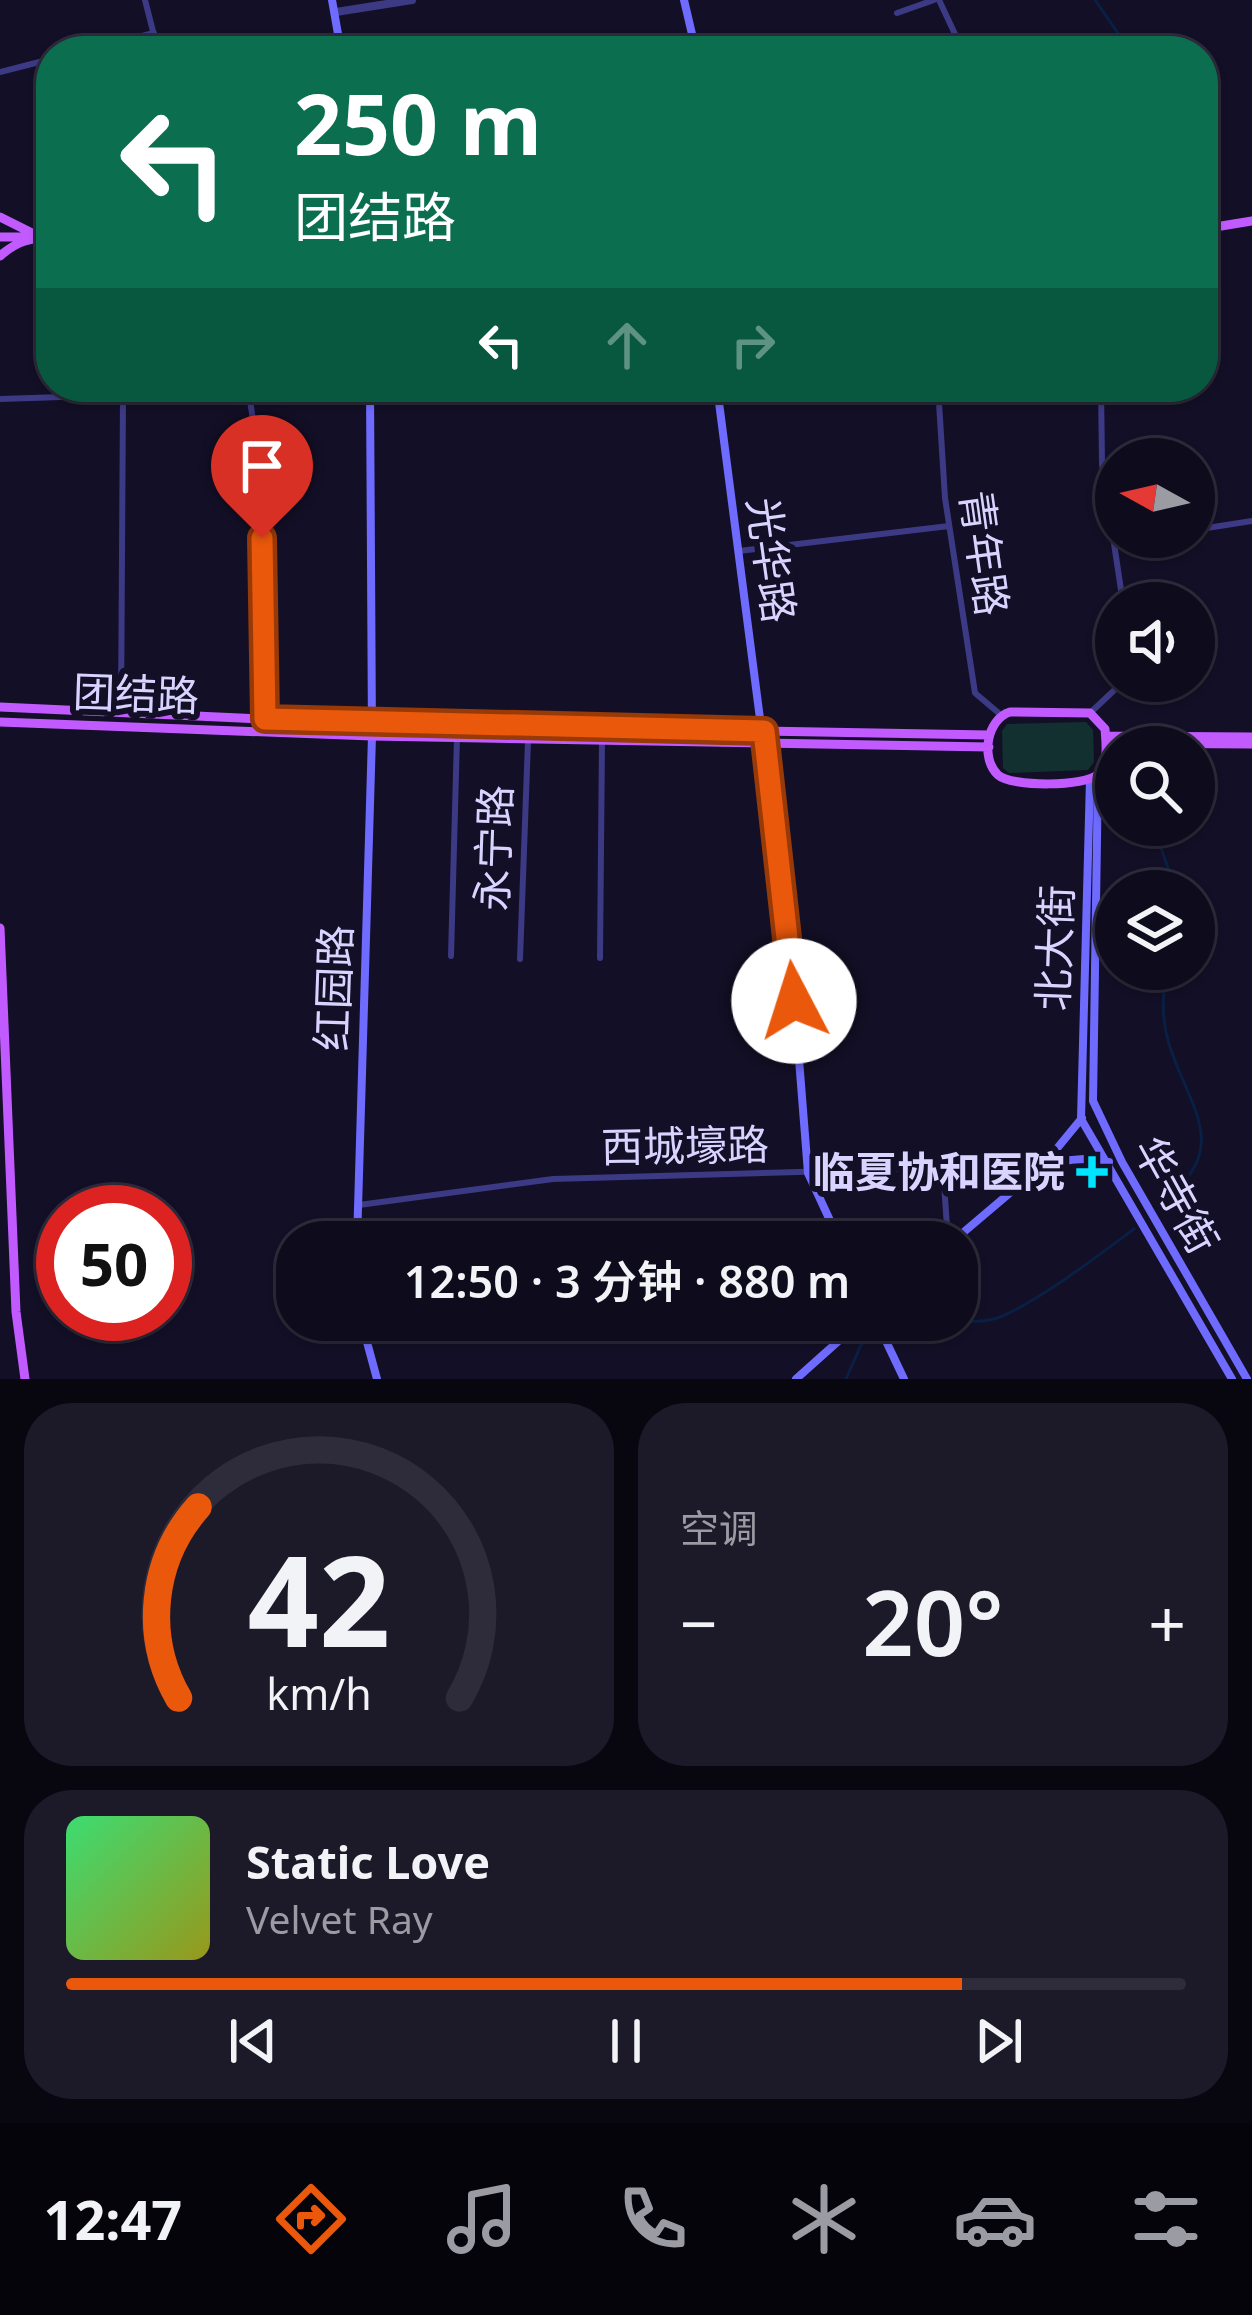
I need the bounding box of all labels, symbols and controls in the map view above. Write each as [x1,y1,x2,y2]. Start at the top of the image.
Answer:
text: 250 m [294,65,542,180]
icon: left [96,84,252,240]
text: 团结路 [294,179,456,253]
icon: left [468,312,534,378]
icon: ahead [594,312,660,378]
icon: right [720,312,786,378]
pin [211,415,313,538]
icon: arrive [229,433,295,499]
north arrow [1095,438,1215,558]
map controls [1095,438,1215,990]
street label: 青年路 [948,486,1022,619]
street label: 光华路 [735,493,809,626]
button: sound [1095,582,1215,702]
street label: 团结路 [72,662,200,723]
button: search [1095,726,1215,846]
street label: 永宁路 [462,784,523,912]
button: layers [1095,870,1215,990]
street label: 北大街 [1023,884,1084,1012]
street label: 红园路 [302,924,363,1052]
position arrow [731,938,857,1064]
street label: 西城壕路 [600,1115,769,1174]
street label: 华寺街 [1122,1125,1233,1263]
place label: 临夏协和医院 [813,1142,1065,1199]
marker: 临夏协和医院 [1076,1156,1108,1188]
speed limit sign: 50 [36,1185,192,1341]
text: 12:50 · 3 分钟 · 880 m [404,1250,850,1311]
text: 空调 [680,1501,758,1554]
text: 42 [248,1514,390,1684]
text: 20° [862,1560,1004,1682]
text: − [680,1577,718,1667]
text: + [1148,1577,1186,1667]
text: km/h [266,1663,372,1722]
text: Static Love [246,1831,490,1892]
text: Velvet Ray [246,1892,433,1945]
icon: previous [220,2008,286,2074]
icon: pause [593,2008,659,2074]
icon: next [966,2008,1032,2074]
icon: directions [269,2177,353,2261]
icon: music [440,2177,524,2261]
icon: phone [611,2177,695,2261]
icon: climate [782,2177,866,2261]
icon: car [953,2177,1037,2261]
icon: filters [1124,2177,1208,2261]
text: 12:47 [44,2182,182,2256]

